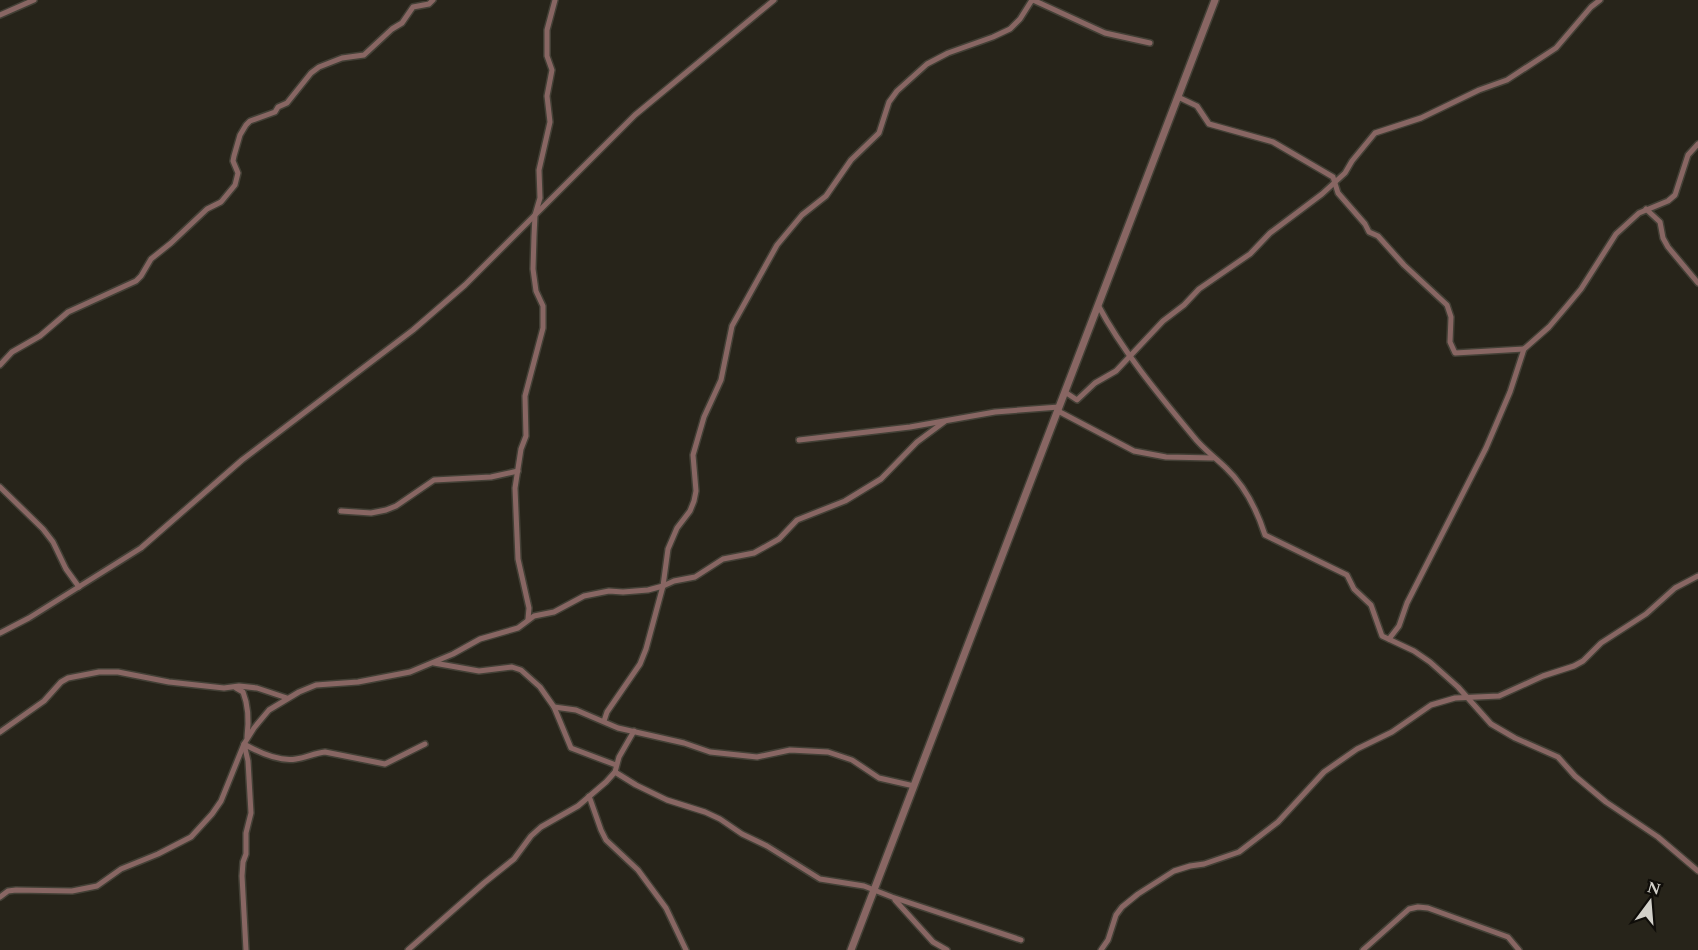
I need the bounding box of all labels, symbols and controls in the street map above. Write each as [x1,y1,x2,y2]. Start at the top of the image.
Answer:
north arrow [1620,872,1680,932]
text: N [1644,875,1663,902]

